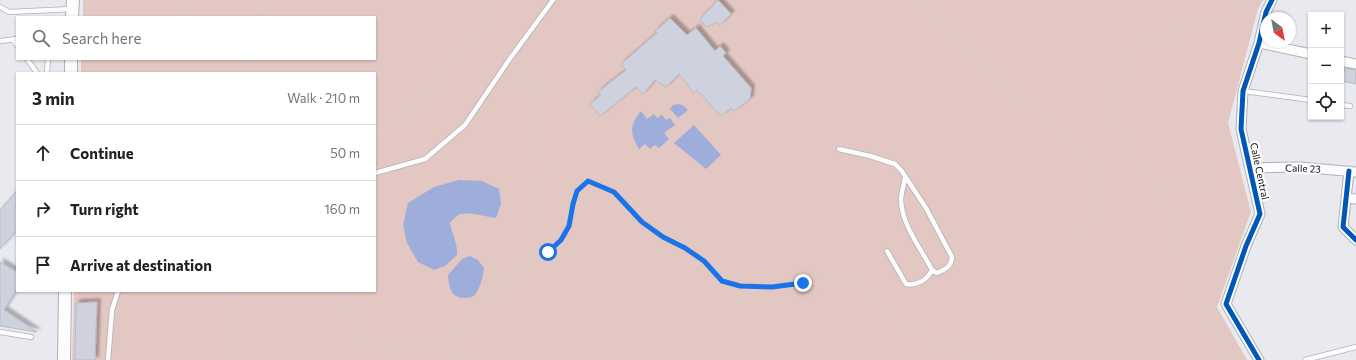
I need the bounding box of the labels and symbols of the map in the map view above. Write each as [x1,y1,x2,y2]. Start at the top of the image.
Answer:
north arrow [1260,12,1296,48]
street label: Calle Central [1248,141,1272,201]
street label: Calle 23 [1285,161,1321,175]
route start [539,243,557,261]
route end [794,274,812,292]

